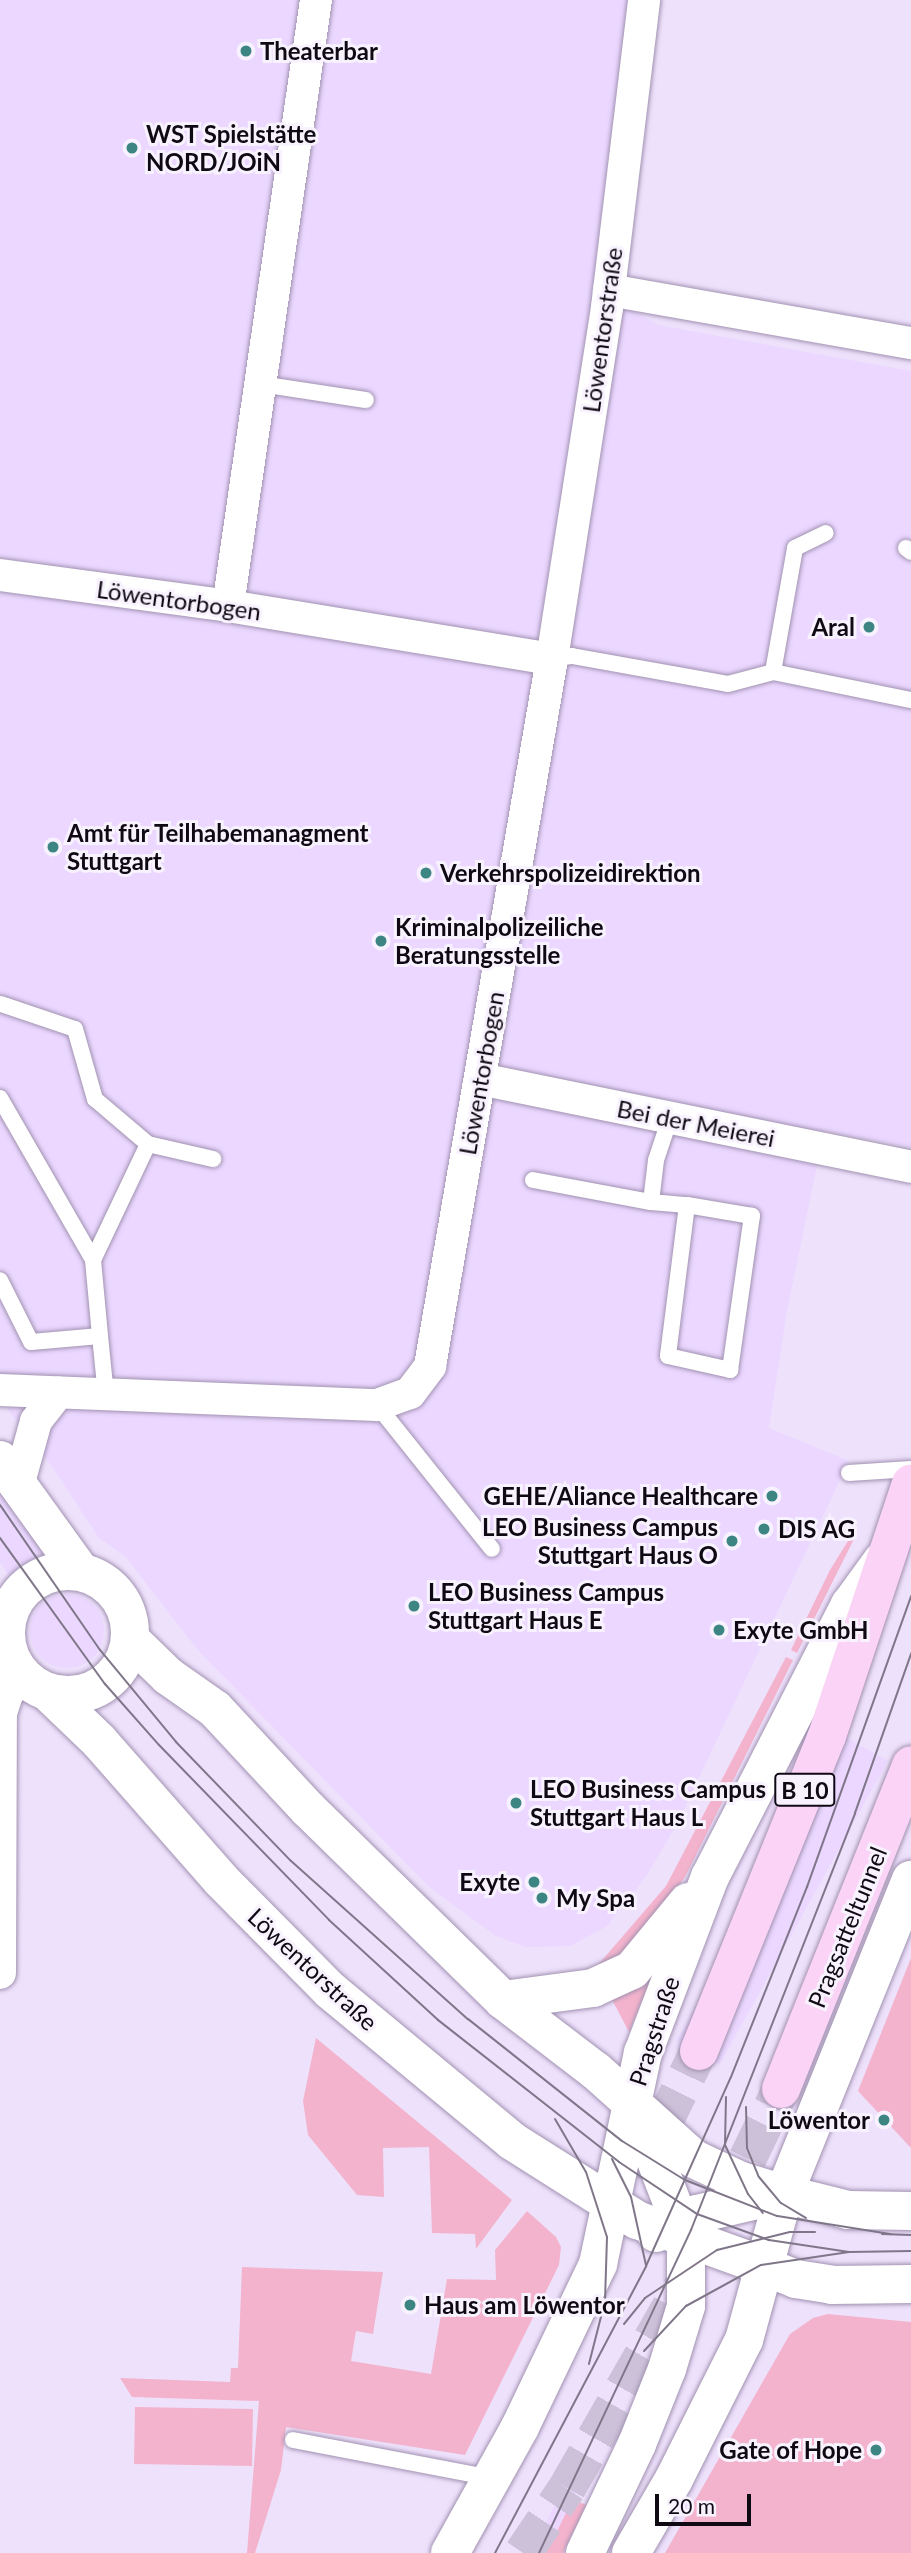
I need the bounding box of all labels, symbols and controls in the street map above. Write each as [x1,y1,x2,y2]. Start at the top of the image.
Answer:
place label: Theaterbar [260,37,378,65]
marker: Theaterbar [238,43,254,59]
place label: WST Spielstätte NORD/JOiN [146,120,317,176]
marker: WST Spielstätte NORD/JOiN [124,140,140,156]
street label: Löwentorstraße [576,246,628,414]
street label: Löwentorbogen [95,574,263,626]
place label: Aral [811,613,855,641]
marker: Aral [861,619,877,635]
place label: Amt für Teilhabemanagment Stuttgart [67,819,370,875]
marker: Amt für Teilhabemanagment Stuttgart [45,839,61,855]
place label: Verkehrspolizeidirektion [440,859,700,887]
marker: Verkehrspolizeidirektion [418,865,434,881]
place label: Kriminalpolizeiliche Beratungsstelle [395,913,604,969]
marker: Kriminalpolizeiliche Beratungsstelle [373,933,389,949]
street label: Löwentorbogen [452,989,510,1157]
street label: Bei der Meierei [614,1094,778,1152]
place label: GEHE/Aliance Healthcare [484,1482,758,1510]
marker: GEHE/Aliance Healthcare [764,1488,780,1504]
place label: LEO Business Campus Stuttgart Haus O [482,1513,718,1569]
place label: DIS AG [778,1515,856,1543]
marker: DIS AG [756,1521,772,1537]
marker: LEO Business Campus Stuttgart Haus O [724,1533,740,1549]
place label: LEO Business Campus Stuttgart Haus E [428,1578,664,1634]
marker: LEO Business Campus Stuttgart Haus E [406,1598,422,1614]
place label: Exyte GmbH [733,1616,869,1644]
marker: Exyte GmbH [711,1622,727,1638]
road number: B 10 [774,1770,836,1810]
place label: LEO Business Campus Stuttgart Haus L [530,1775,766,1831]
marker: LEO Business Campus Stuttgart Haus L [508,1795,524,1811]
street label: Pragsatteltunnel [802,1842,892,2012]
place label: Exyte [459,1868,520,1896]
marker: Exyte [526,1874,542,1890]
place label: My Spa [556,1884,636,1912]
marker: My Spa [534,1890,550,1906]
street label: Löwentorstraße [242,1902,384,2036]
street label: Pragstraße [623,1973,685,2089]
place label: Löwentor [768,2106,870,2134]
marker: Löwentor [876,2112,892,2128]
place label: Haus am Löwentor [424,2291,625,2319]
marker: Haus am Löwentor [402,2297,418,2313]
place label: Gate of Hope [719,2436,862,2464]
marker: Gate of Hope [868,2442,884,2458]
scale bar [659,2480,755,2524]
text: 20 m [668,2493,715,2518]

